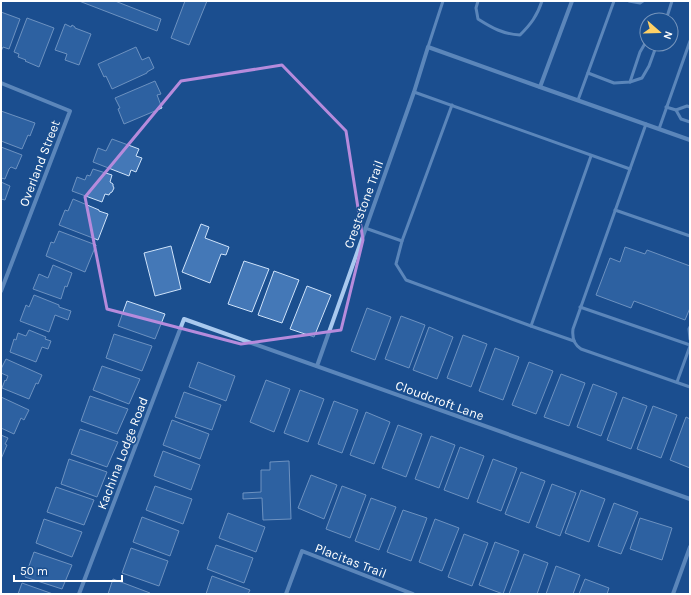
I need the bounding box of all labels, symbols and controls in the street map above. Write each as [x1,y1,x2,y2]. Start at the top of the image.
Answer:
north arrow [639,12,679,52]
text: N [660,29,675,41]
street label: Overland Street [16,118,63,209]
street label: Creststone Trail [341,158,386,250]
street label: Cloudcroft Lane [394,378,486,424]
street label: Kachina Lodge Road [94,395,151,512]
street label: Placitas Trail [313,540,389,581]
scale bar [14,557,122,583]
text: 50 m [20,564,48,578]

